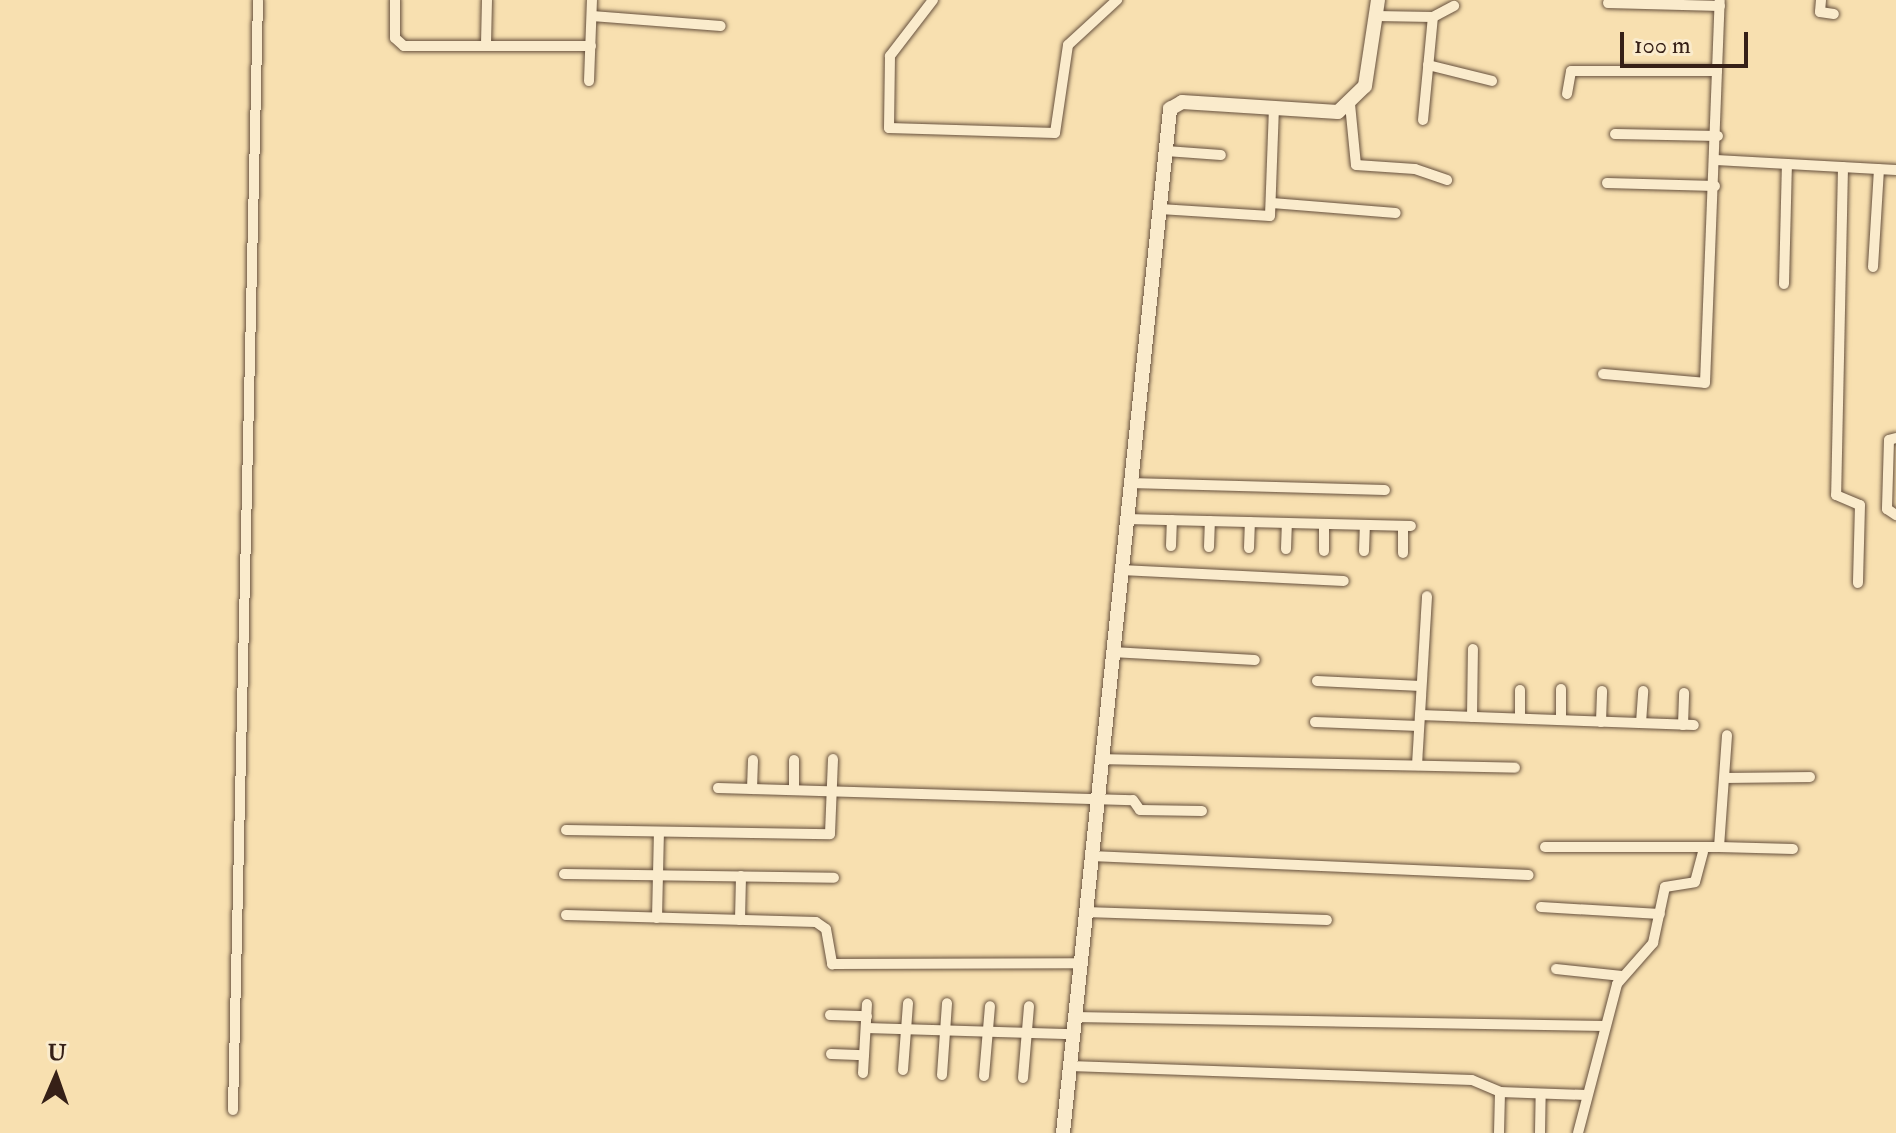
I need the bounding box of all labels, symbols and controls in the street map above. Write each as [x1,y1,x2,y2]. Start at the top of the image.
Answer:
scale bar [1624,16,1752,66]
text: 100 m [1634,30,1691,61]
north arrow [16,1037,96,1117]
text: U [47,1039,67,1067]

